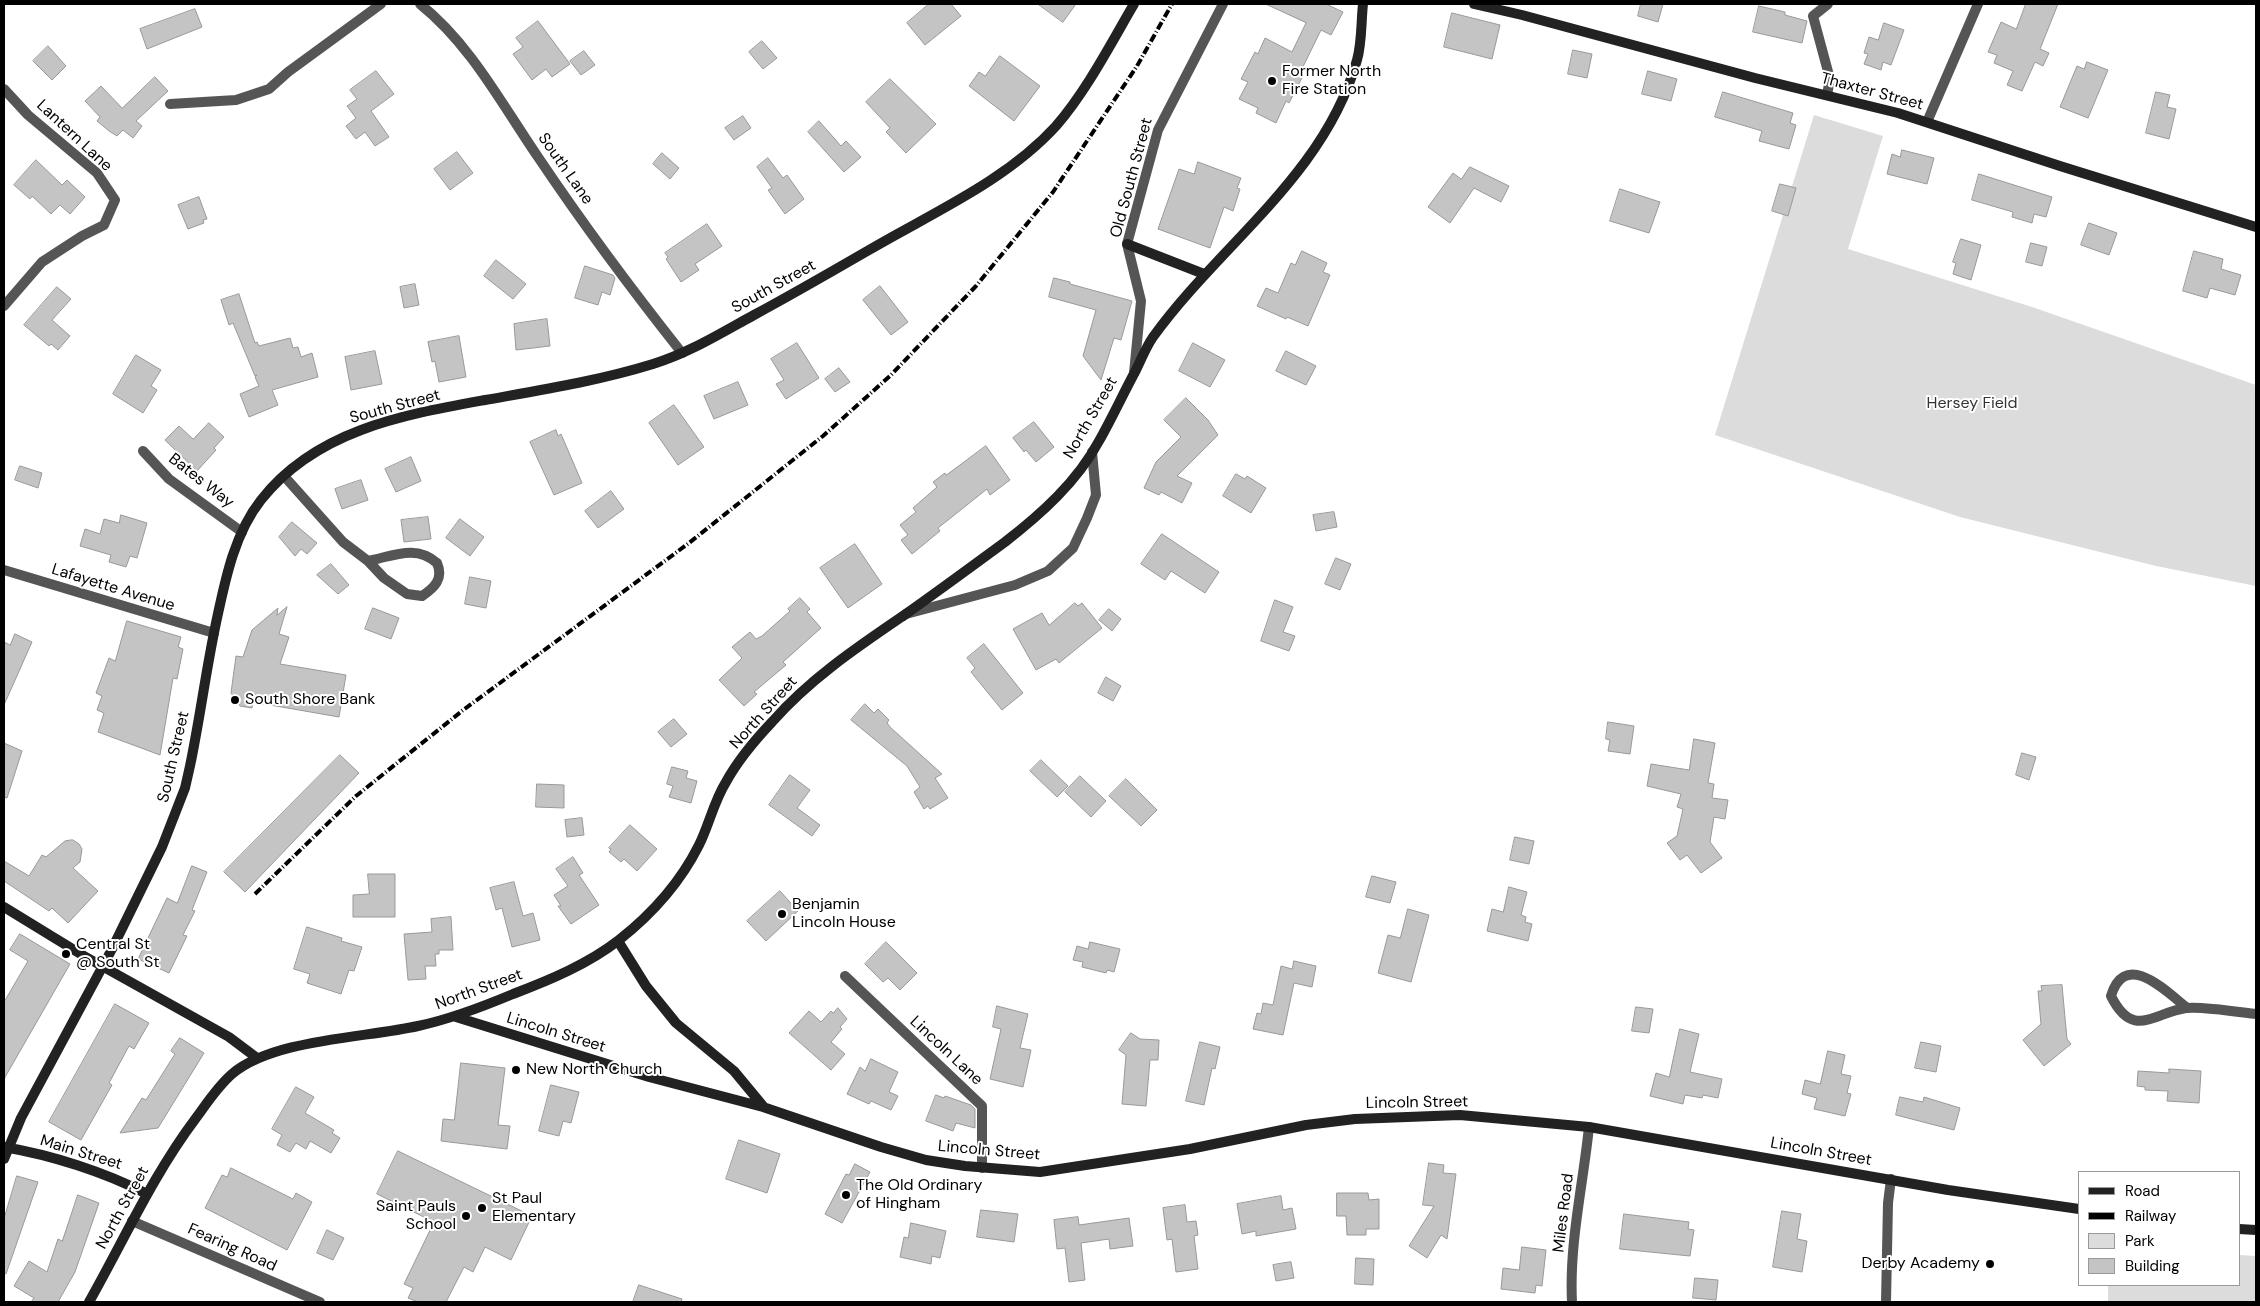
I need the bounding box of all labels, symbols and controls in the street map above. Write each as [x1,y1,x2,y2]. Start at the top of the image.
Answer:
place label: Former North Fire Station [1282,62,1381,100]
street label: Thaxter Street [1819,69,1925,115]
marker: Former North Fire Station [1266,75,1278,87]
street label: Lantern Lane [32,96,116,176]
street label: Old South Street [1107,116,1157,240]
street label: South Lane [533,129,597,209]
street label: South Street [729,256,819,318]
street label: North Street [1060,374,1122,462]
street label: South Street [348,386,442,428]
park label: Hersey Field [1927,394,2017,414]
street label: Bates Way [165,450,237,512]
street label: Lafayette Avenue [49,560,177,616]
street label: North Street [726,673,802,753]
place label: South Shore Bank [245,690,375,710]
marker: South Shore Bank [229,694,241,706]
street label: South Street [154,710,194,804]
place label: Benjamin Lincoln House [792,895,896,933]
marker: Benjamin Lincoln House [776,908,788,920]
place label: Central St @ South St [76,935,160,973]
marker: Central St @ South St [60,948,72,960]
street label: North Street [433,965,525,1015]
street label: Lincoln Street [504,1009,608,1057]
street label: Lincoln Lane [906,1012,986,1090]
place label: New North Church [526,1060,662,1080]
marker: New North Church [510,1064,522,1076]
street label: Lincoln Street [1366,1093,1468,1113]
street label: Main Street [38,1131,124,1175]
street label: Lincoln Street [1769,1134,1873,1170]
street label: Lincoln Street [937,1137,1041,1165]
street label: North Street [92,1163,154,1253]
legend [2078,1171,2240,1286]
street label: Miles Road [1550,1172,1578,1254]
place label: The Old Ordinary of Hingham [856,1176,982,1214]
text: Road [2125,1181,2160,1201]
place label: St Paul Elementary [492,1189,576,1227]
marker: The Old Ordinary of Hingham [840,1189,852,1201]
place label: Saint Pauls School [376,1197,456,1235]
marker: St Paul Elementary [476,1202,488,1214]
text: Railway [2125,1206,2176,1226]
marker: Saint Pauls School [460,1210,472,1222]
street label: Fearing Road [185,1220,279,1276]
text: Park [2125,1231,2155,1251]
place label: Derby Academy [1861,1254,1980,1274]
text: Building [2125,1256,2180,1276]
marker: Derby Academy [1984,1258,1996,1270]

